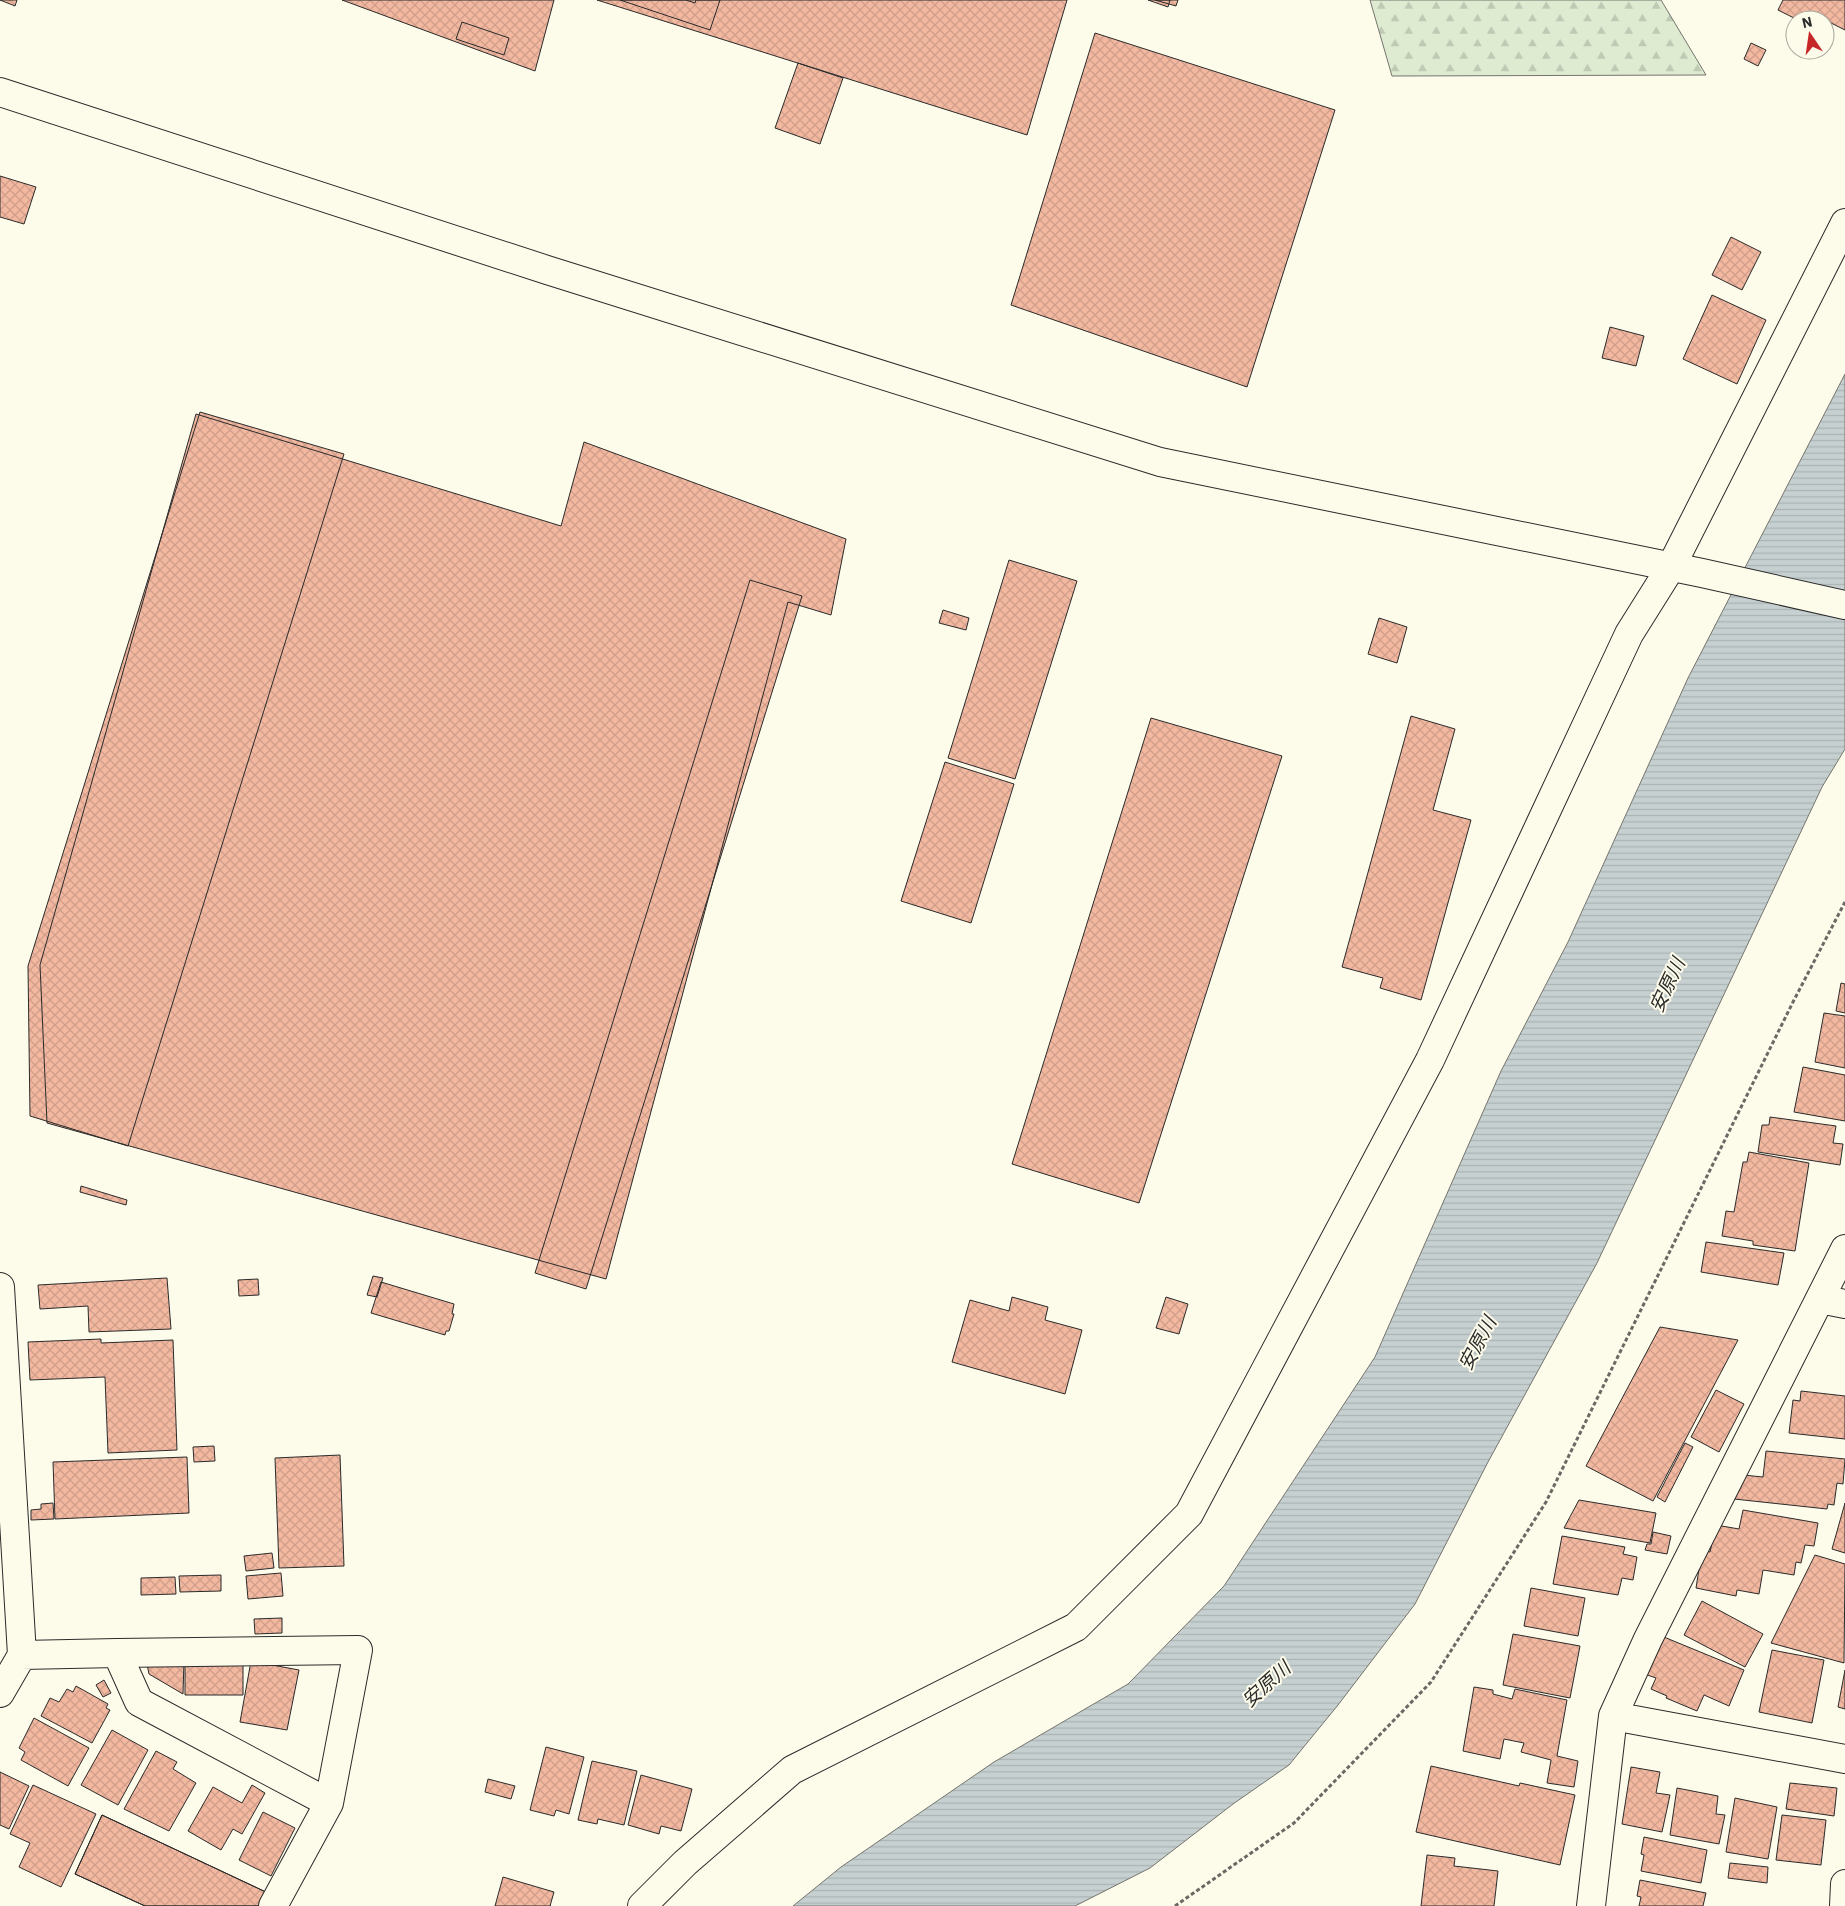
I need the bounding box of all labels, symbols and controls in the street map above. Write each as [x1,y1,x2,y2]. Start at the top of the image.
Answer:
north arrow [1785,10,1835,60]
text: N [1800,12,1814,32]
water label: 安原川 [1644,952,1691,1016]
water label: 安原川 [1453,1310,1502,1374]
water label: 安原川 [1237,1655,1297,1712]

